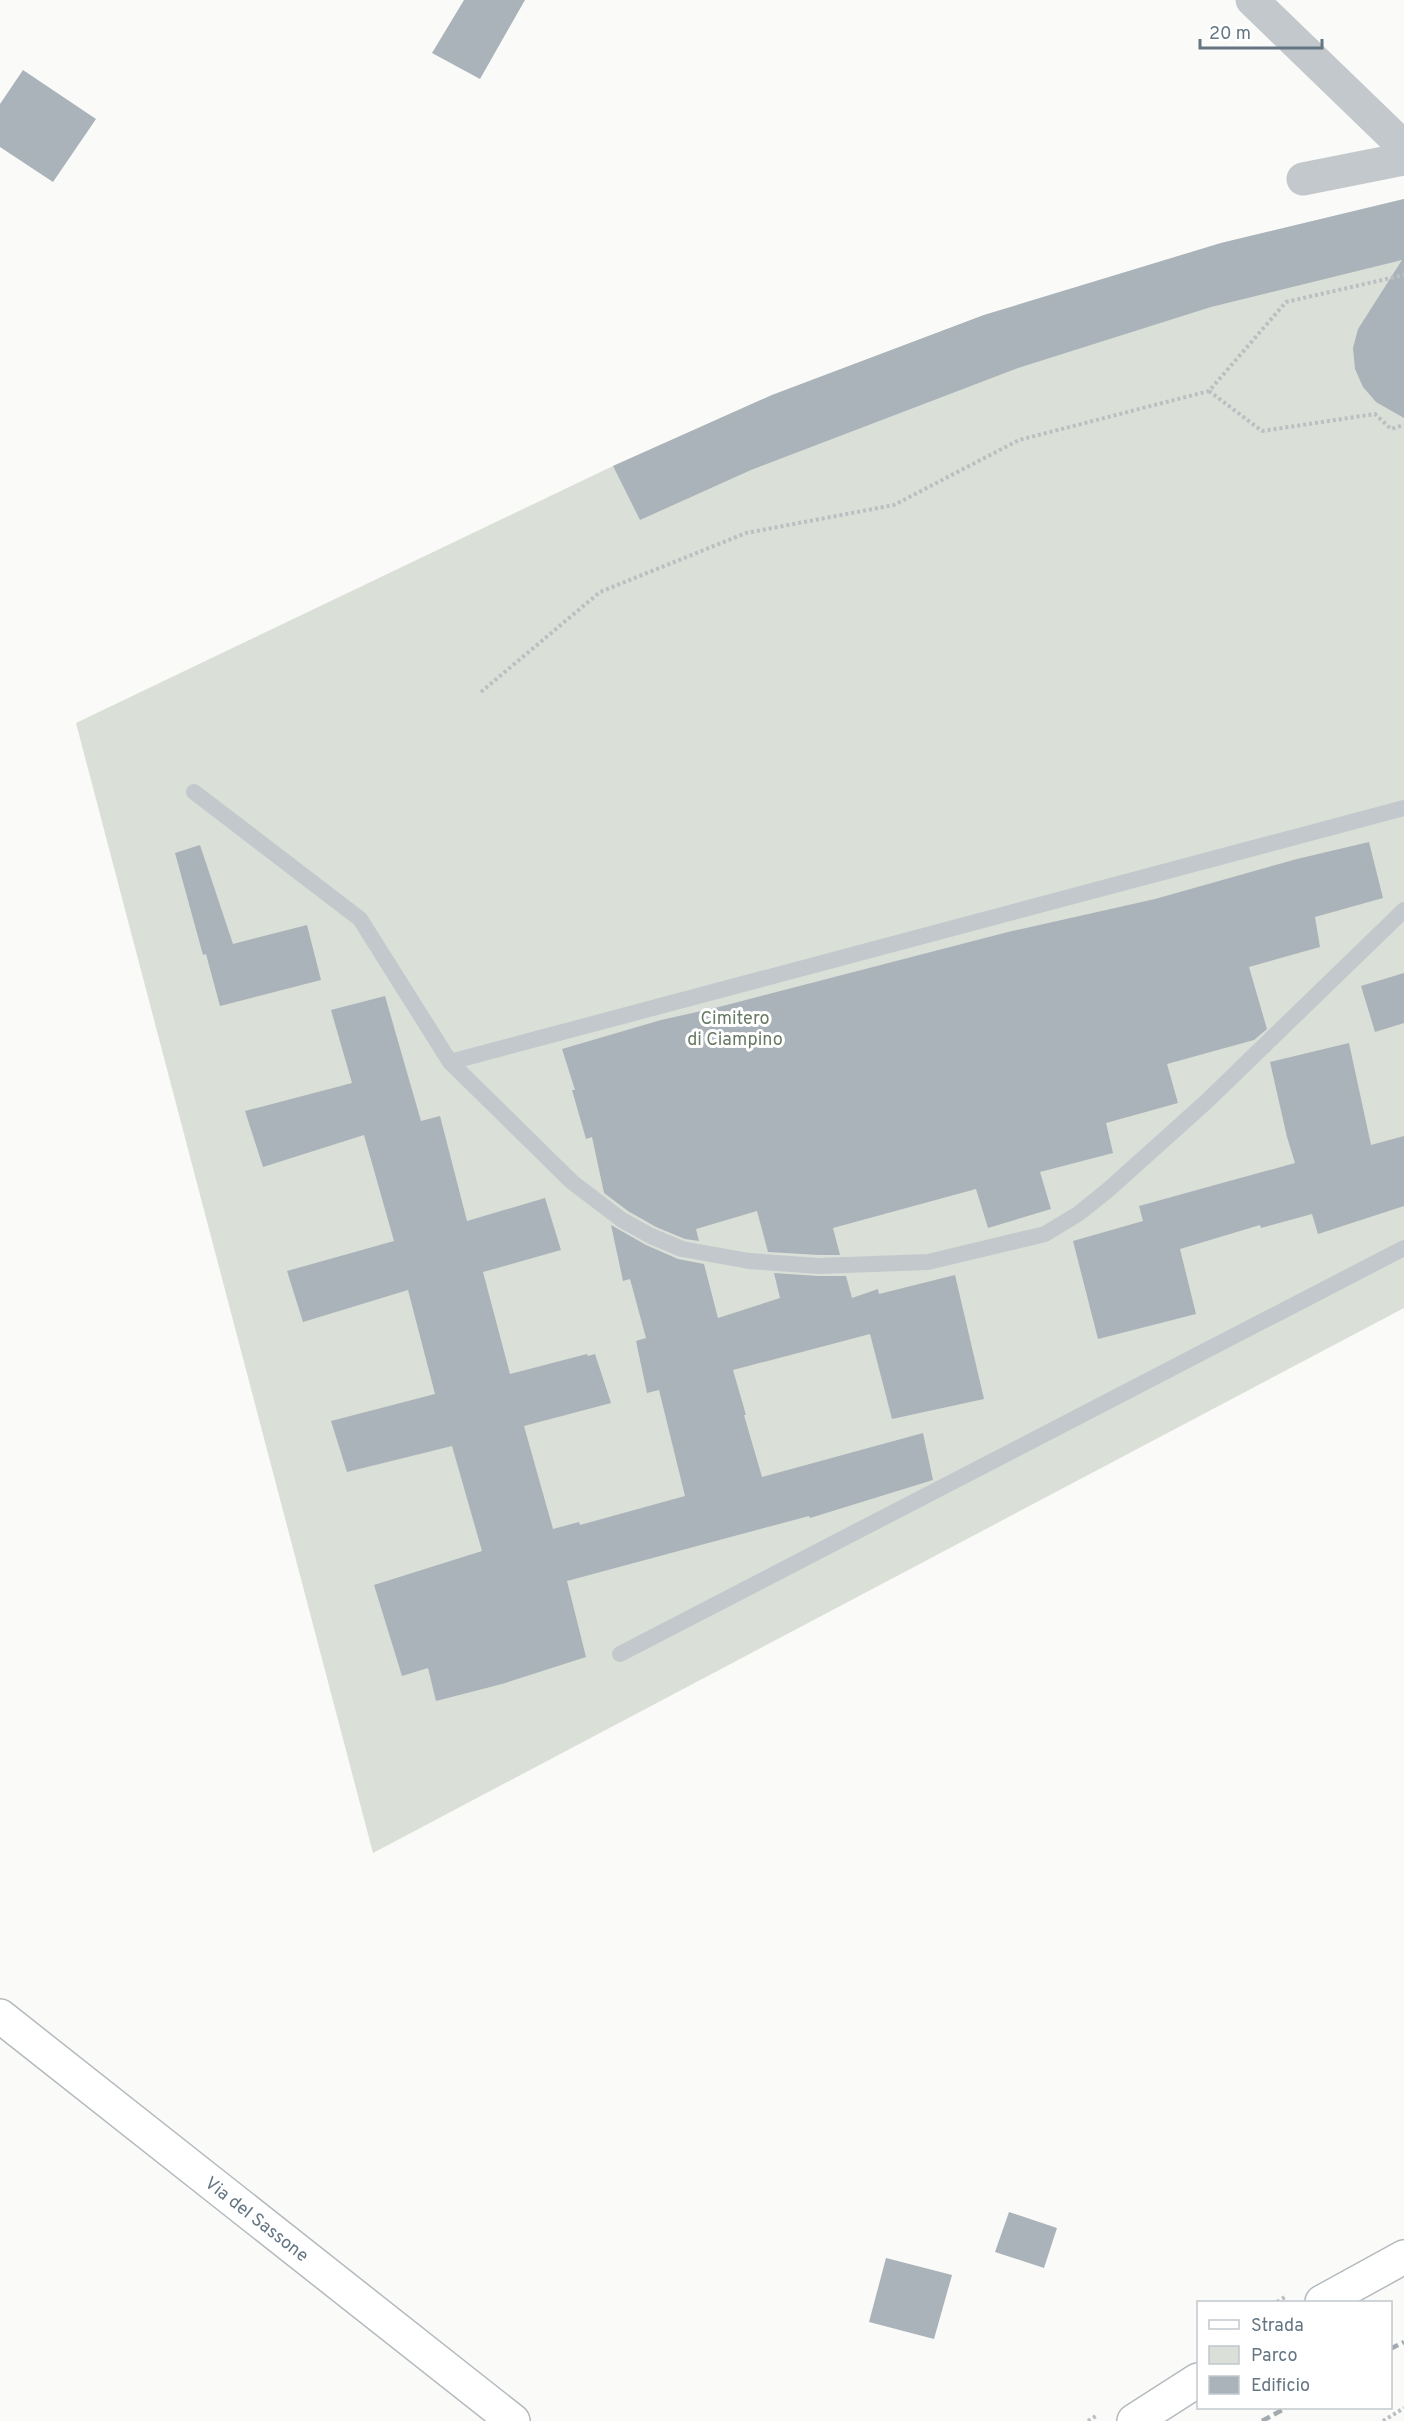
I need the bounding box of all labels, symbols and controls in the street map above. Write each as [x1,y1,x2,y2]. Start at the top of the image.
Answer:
scale bar [1200,12,1322,50]
text: 20 m [1209,23,1251,46]
park label: Cimitero di Ciampino [687,1008,783,1052]
street label: Via del Sassone [199,2172,313,2268]
legend [1197,2301,1392,2409]
text: Strada [1251,2315,1304,2338]
text: Parco [1251,2345,1297,2368]
text: Edificio [1251,2375,1310,2398]

